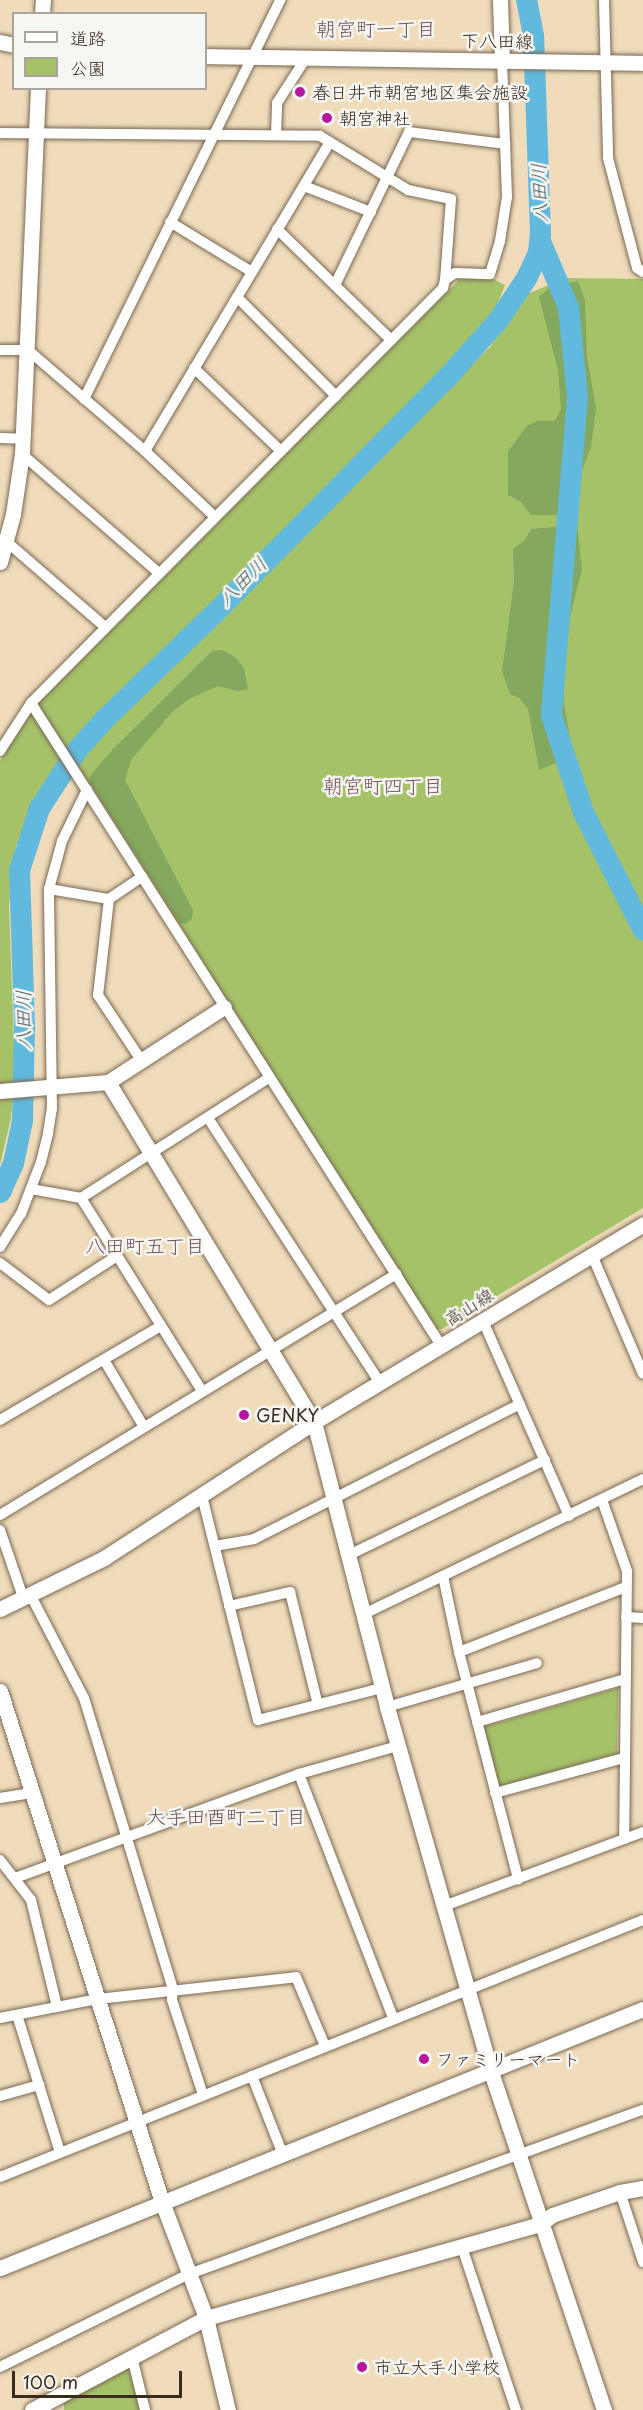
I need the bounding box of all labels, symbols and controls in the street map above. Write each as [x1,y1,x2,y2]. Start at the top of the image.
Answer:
legend [12,12,207,90]
district label: 朝宮町一丁目 [316,16,436,40]
text: 道路 [70,24,106,51]
street label: 下八田線 [461,30,533,52]
text: 公園 [70,54,106,81]
place label: 春日井市朝宮地区集会施設 [312,81,528,103]
marker: 春日井市朝宮地区集会施設 [293,85,307,99]
place label: 朝宮神社 [339,107,411,129]
marker: 朝宮神社 [320,111,334,125]
water label: 八田川 [526,163,552,223]
water label: 八田川 [212,551,272,611]
district label: 朝宮町四丁目 [323,773,443,797]
water label: 八田川 [11,990,35,1050]
district label: 八田町五丁目 [85,1233,205,1257]
street label: 高山線 [440,1284,498,1330]
place label: GENKY [256,1404,319,1426]
marker: GENKY [237,1408,251,1422]
district label: 大手田酉町二丁目 [146,1804,306,1828]
place label: ファミリーマート [436,2048,580,2070]
marker: ファミリーマート [417,2052,431,2066]
place label: 市立大手小学校 [374,2356,500,2378]
scale bar [15,2359,184,2397]
marker: 市立大手小学校 [355,2360,369,2374]
text: 100 m [23,2368,78,2395]

